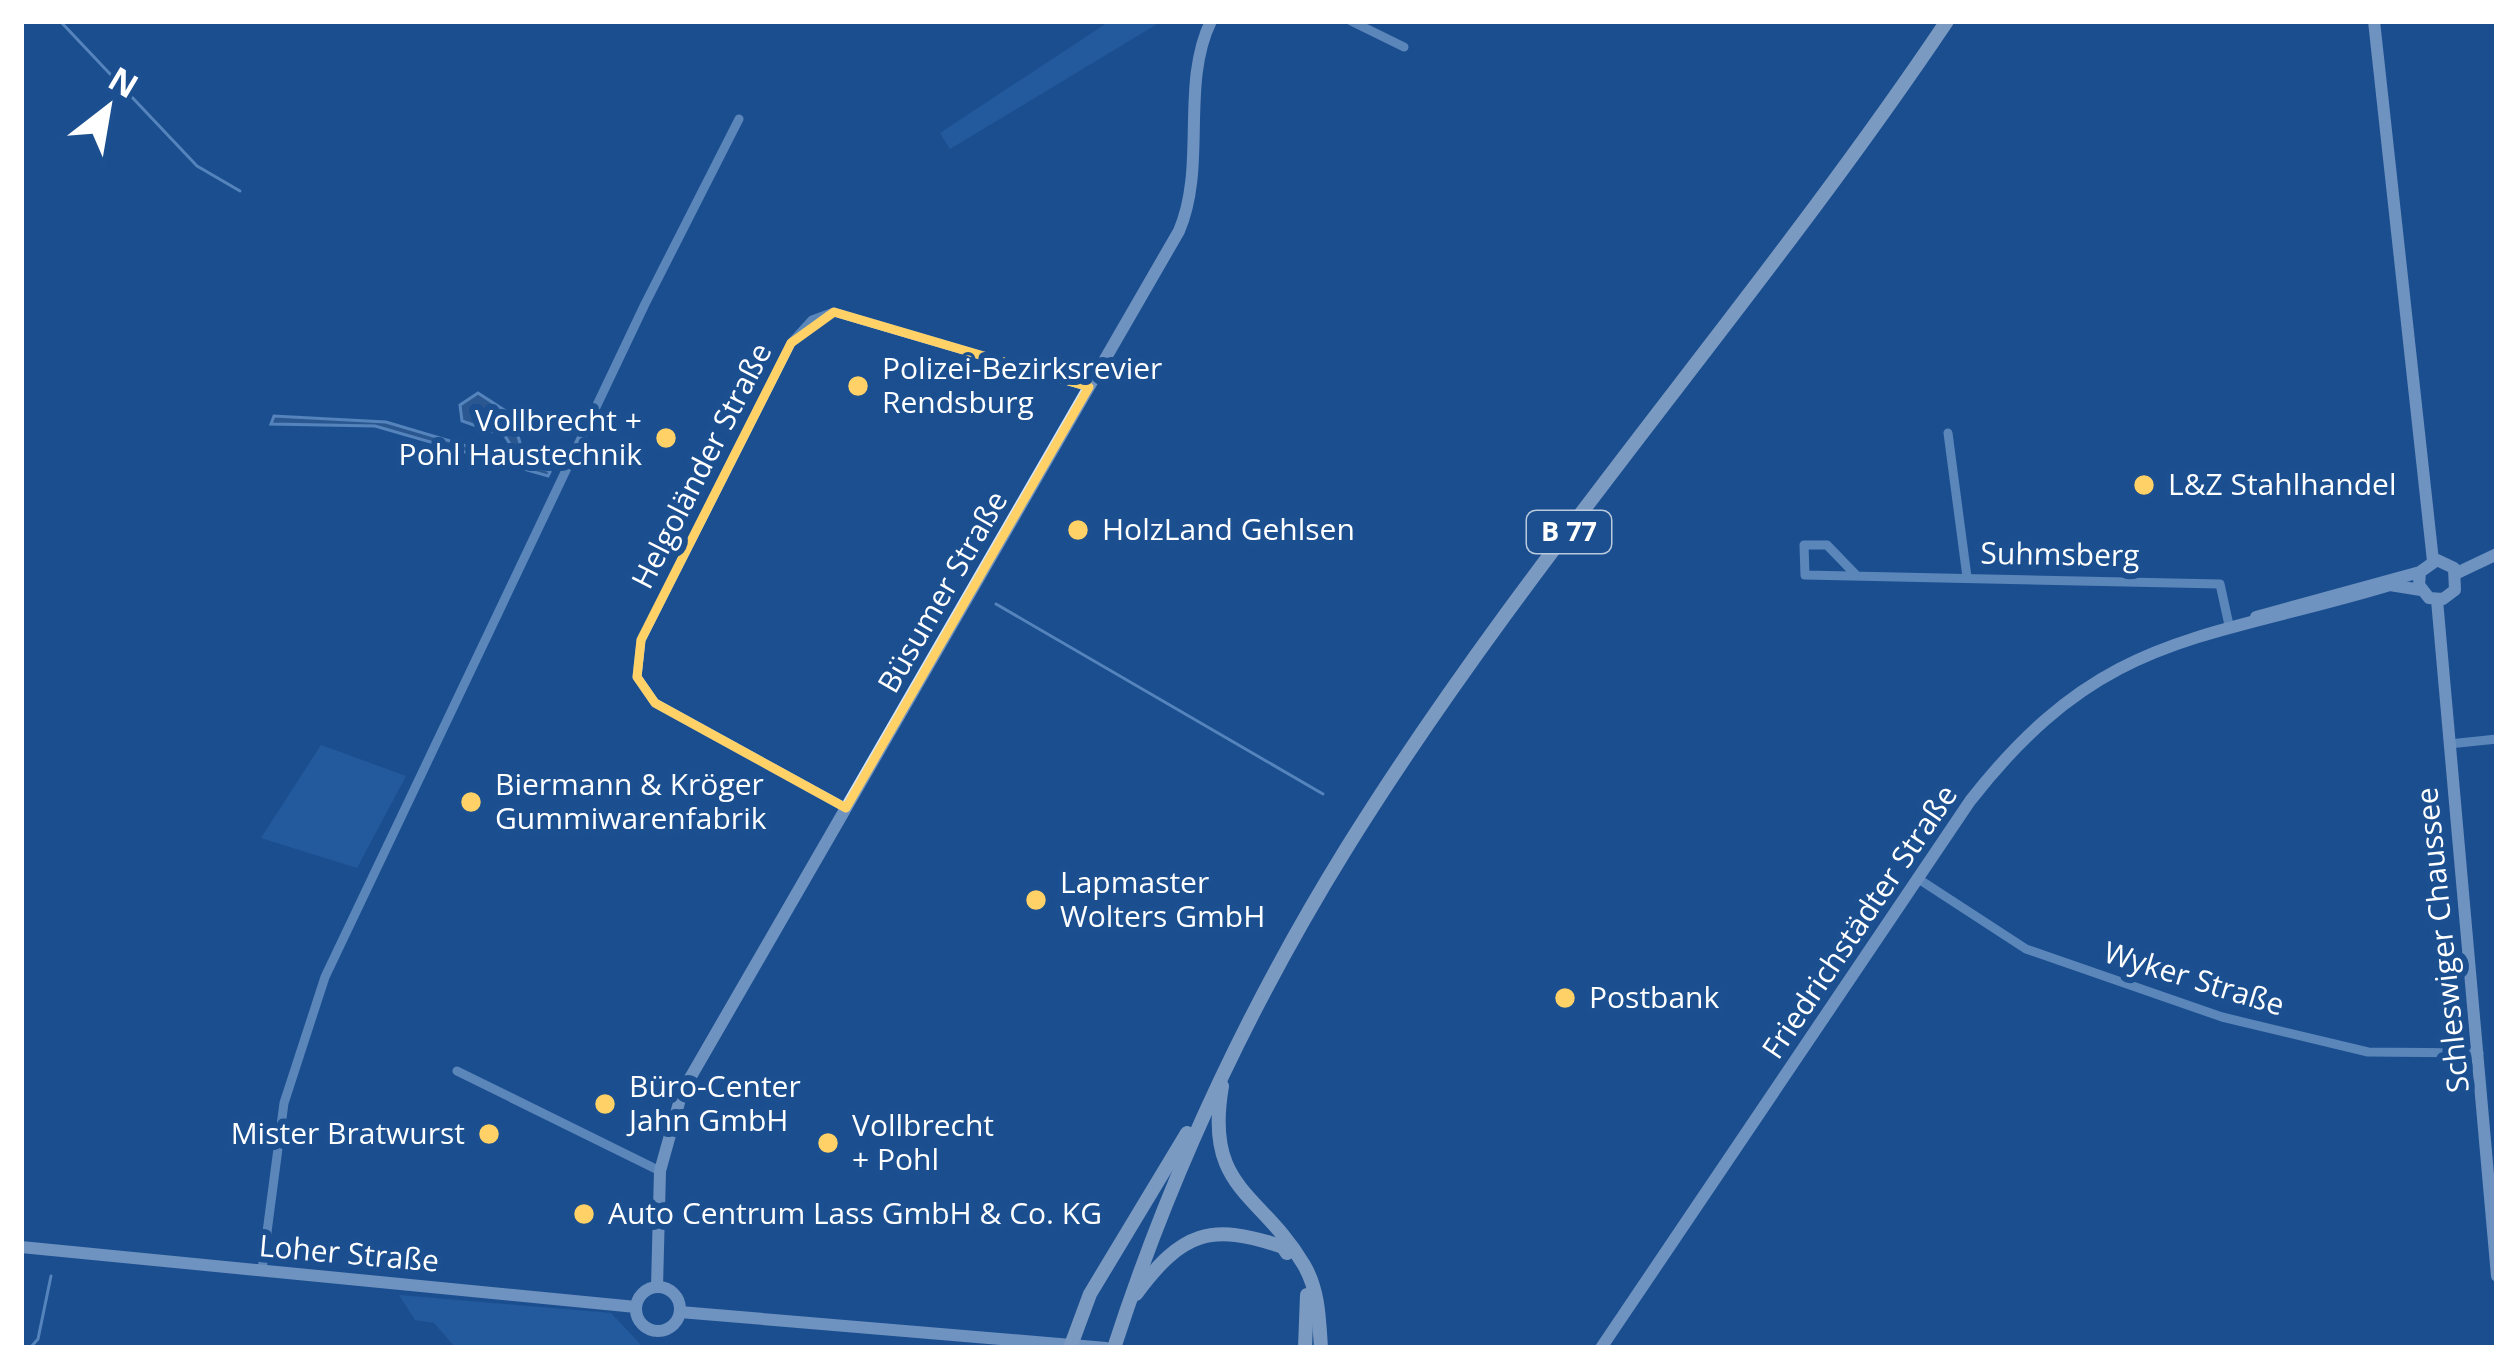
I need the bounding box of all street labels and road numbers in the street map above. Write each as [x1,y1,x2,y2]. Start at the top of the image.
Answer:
street label: Helgoländer Straße [621,336,780,595]
street label: Büsumer Straße [867,483,1016,700]
road number: B 77 [1527,511,1611,553]
street label: Suhmsberg [1980,532,2140,575]
street label: Friedrichstädter Straße [1752,776,1966,1066]
street label: Schleswiger Chaussee [2405,786,2478,1095]
street label: Wyker Straße [2099,931,2290,1025]
street label: Loher Straße [257,1224,441,1281]

